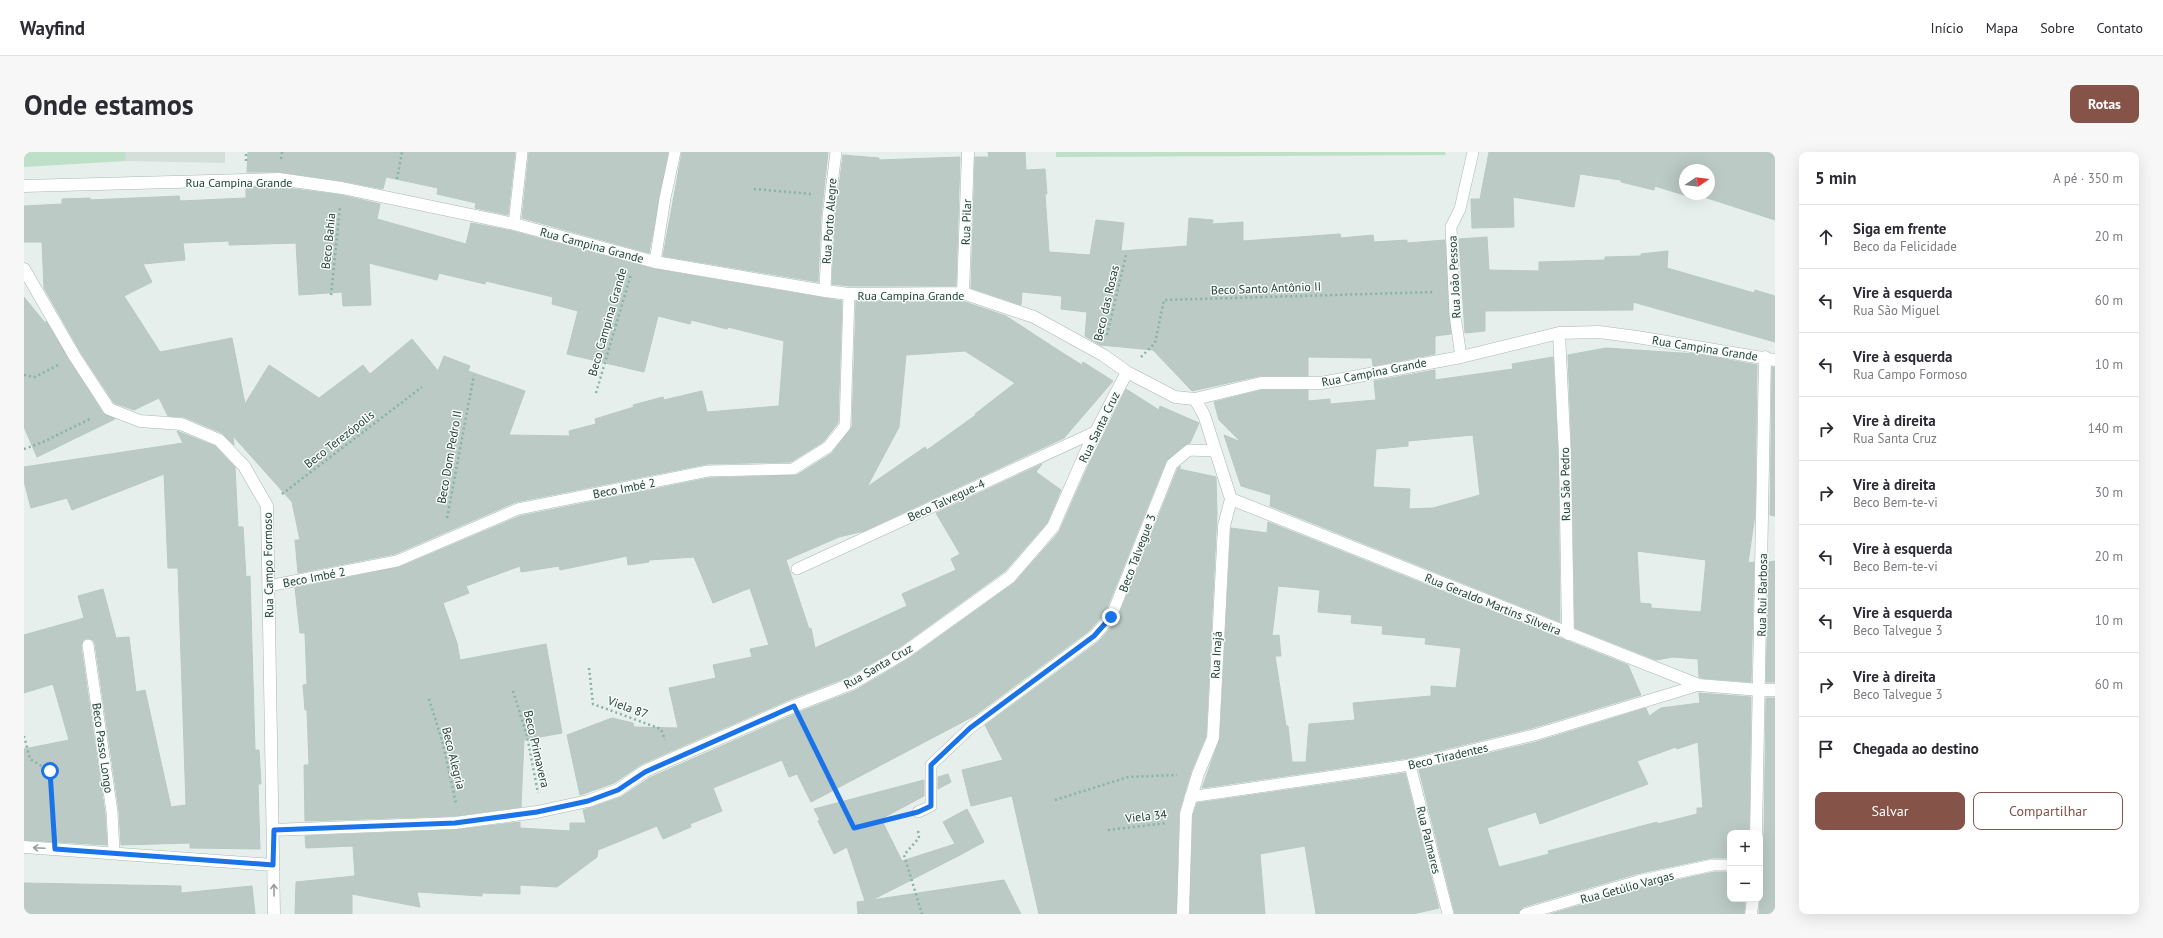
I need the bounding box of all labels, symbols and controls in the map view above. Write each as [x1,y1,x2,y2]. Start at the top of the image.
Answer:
text: Wayfind [20,16,85,40]
text: Início [1931,19,1964,37]
text: Mapa [1986,19,2018,37]
text: Sobre [2040,19,2075,37]
text: Contato [2097,19,2143,37]
button: Rotas [2070,85,2139,123]
text: Onde estamos [24,86,194,123]
north arrow [1679,164,1715,200]
text: 5 min [1815,167,1856,189]
text: A pé · 350 m [2053,170,2123,187]
street label: Rua Campina Grande [186,175,292,190]
street label: Rua Porto Alegre [819,178,839,264]
street label: Rua Pilar [958,199,974,245]
street label: Beco Bahia [318,212,338,270]
text: Siga em frente [1853,219,1946,238]
street label: Rua Campina Grande [538,224,646,266]
icon: ahead [1815,226,1837,248]
text: 20 m [2095,228,2123,245]
street label: Rua João Pessoa [1444,235,1464,319]
text: Beco da Felicidade [1853,238,1957,255]
street label: Beco das Rosas [1090,264,1122,342]
street label: Beco Campina Grande [584,266,630,378]
street label: Beco Santo Antônio II [1211,279,1321,297]
text: Vire à esquerda [1853,283,1952,302]
street label: Rua Campina Grande [858,288,964,303]
icon: left [1815,290,1837,312]
text: 60 m [2095,292,2123,309]
text: Rua São Miguel [1853,302,1939,319]
street label: Rua Campina Grande [1651,332,1759,364]
text: Vire à esquerda [1853,347,1952,366]
street label: Rua Campina Grande [1320,354,1428,390]
icon: left [1815,354,1837,376]
text: 10 m [2095,356,2123,373]
text: Rua Campo Formoso [1853,366,1967,383]
street label: Rua Santa Cruz [1075,389,1123,465]
street label: Beco Terezópolis [301,407,377,471]
street label: Beco Dom Pedro II [433,409,465,505]
text: Vire à direita [1853,411,1936,430]
icon: right [1815,418,1837,440]
text: 140 m [2088,420,2123,437]
text: Rua Santa Cruz [1853,430,1937,447]
street label: Rua São Pedro [1557,447,1573,521]
street label: Beco Imbé 2 [591,475,657,501]
street label: Beco Talvegue-4 [905,475,988,524]
text: Vire à direita [1853,475,1936,494]
icon: right [1815,482,1837,504]
text: 30 m [2095,484,2123,501]
text: Beco Bem-te-vi [1853,494,1938,511]
street label: Rua Campo Formoso [260,512,276,618]
street label: Beco Talvegue 3 [1115,512,1159,594]
text: Vire à esquerda [1853,539,1952,558]
icon: left [1815,546,1837,568]
text: 20 m [2095,548,2123,565]
street label: Rua Rui Barbosa [1754,553,1770,637]
text: Beco Bem-te-vi [1853,558,1938,575]
street label: Beco Imbé 2 [281,564,347,590]
street label: Rua Geraldo Martins Silveira [1423,570,1563,638]
text: Vire à esquerda [1853,603,1952,622]
route end [1102,608,1120,626]
icon: left [1815,610,1837,632]
text: 10 m [2095,612,2123,629]
text: Beco Talvegue 3 [1853,622,1942,639]
street label: Rua Inajá [1207,631,1225,679]
street label: Rua Santa Cruz [841,640,915,692]
text: Vire à direita [1853,667,1936,686]
icon: right [1815,674,1837,696]
text: 60 m [2095,676,2123,693]
text: Beco Talvegue 3 [1853,686,1942,703]
street label: Viela 87 [605,692,650,721]
street label: Beco Passo Longo [89,702,117,794]
street label: Beco Primavera [521,709,553,789]
street label: Beco Alegria [439,725,469,791]
icon: arrive [1815,738,1837,760]
text: Chegada ao destino [1853,739,1979,758]
street label: Beco Tiradentes [1407,740,1489,772]
route start [41,762,59,780]
button: Salvar [1815,792,1965,830]
button: Compartilhar [1973,792,2123,830]
street label: Rua Palmares [1413,805,1445,875]
street label: Viela 34 [1123,806,1168,826]
map controls [1727,830,1763,902]
button: + [1727,830,1763,866]
one-way arrow [33,844,46,851]
button: − [1727,866,1763,902]
street label: Rua Getúlio Vargas [1579,867,1675,907]
one-way arrow [270,884,277,897]

